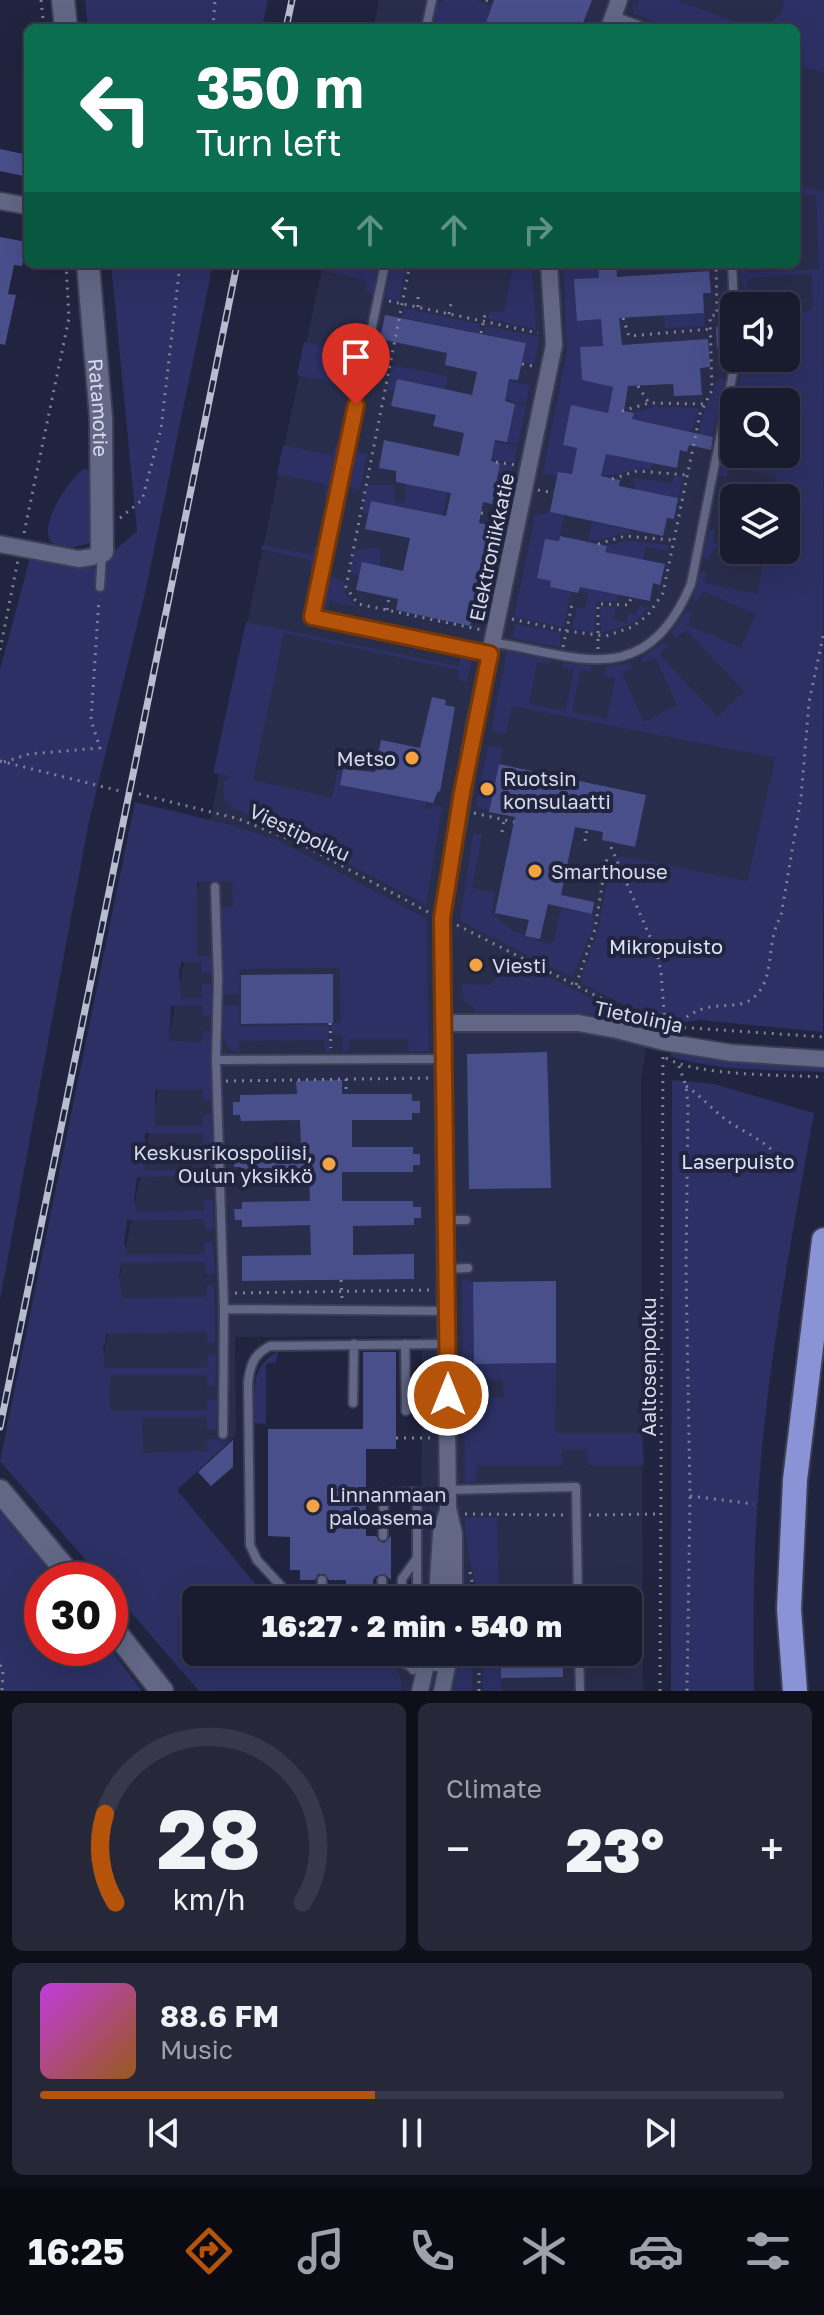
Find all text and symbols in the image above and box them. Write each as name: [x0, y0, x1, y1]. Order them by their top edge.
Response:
text: 350 m: [196, 53, 364, 120]
icon: left: [64, 56, 168, 160]
text: Turn left: [196, 121, 342, 164]
icon: left: [264, 208, 308, 252]
icon: ahead: [348, 208, 392, 252]
icon: ahead: [432, 208, 476, 252]
icon: right: [516, 208, 560, 252]
map controls: [720, 292, 800, 564]
button: sound: [720, 292, 800, 372]
pin: [322, 323, 390, 405]
icon: arrive: [334, 335, 378, 379]
street label: Ratamotie: [84, 357, 113, 457]
button: search: [720, 388, 800, 468]
street label: Elektroniikkatie: [464, 471, 518, 623]
button: layers: [720, 484, 800, 564]
place label: Metso: [337, 746, 396, 770]
marker: Metso: [403, 749, 421, 767]
place label: Ruotsin konsulaatti: [503, 766, 611, 813]
marker: Ruotsin konsulaatti: [478, 780, 496, 798]
street label: Viestipolku: [246, 798, 354, 866]
place label: Smarthouse: [551, 859, 668, 883]
marker: Smarthouse: [526, 862, 544, 880]
park label: Mikropuisto: [609, 934, 723, 958]
place label: Viesti: [492, 953, 546, 977]
marker: Viesti: [467, 956, 485, 974]
street label: Tietolinja: [592, 995, 686, 1037]
place label: Keskusrikospoliisi, Oulun yksikkö: [133, 1140, 313, 1187]
park label: Laserpuisto: [681, 1149, 795, 1173]
marker: Keskusrikospoliisi, Oulun yksikkö: [320, 1155, 338, 1173]
street label: Aaltosenpolku: [636, 1297, 660, 1437]
position arrow: [406, 1353, 490, 1437]
place label: Linnanmaan paloasema: [329, 1482, 447, 1529]
marker: Linnanmaan paloasema: [304, 1497, 322, 1515]
speed limit sign: 30: [24, 1562, 128, 1666]
text: 16:27 · 2 min · 540 m: [262, 1608, 562, 1644]
text: Climate: [446, 1773, 542, 1804]
text: 28: [157, 1787, 261, 1887]
text: 23°: [566, 1813, 664, 1885]
text: −: [446, 1822, 470, 1875]
text: +: [760, 1822, 784, 1875]
text: km/h: [173, 1882, 245, 1916]
text: 88.6 FM: [160, 1998, 279, 2034]
text: Music: [160, 2034, 233, 2065]
icon: previous: [142, 2111, 186, 2155]
icon: pause: [390, 2111, 434, 2155]
icon: next: [638, 2111, 682, 2155]
icon: directions: [181, 2223, 237, 2279]
icon: music: [293, 2223, 349, 2279]
icon: phone: [404, 2223, 460, 2279]
icon: climate: [516, 2223, 572, 2279]
icon: car: [628, 2223, 684, 2279]
icon: filters: [740, 2223, 796, 2279]
text: 16:25: [28, 2230, 125, 2273]

